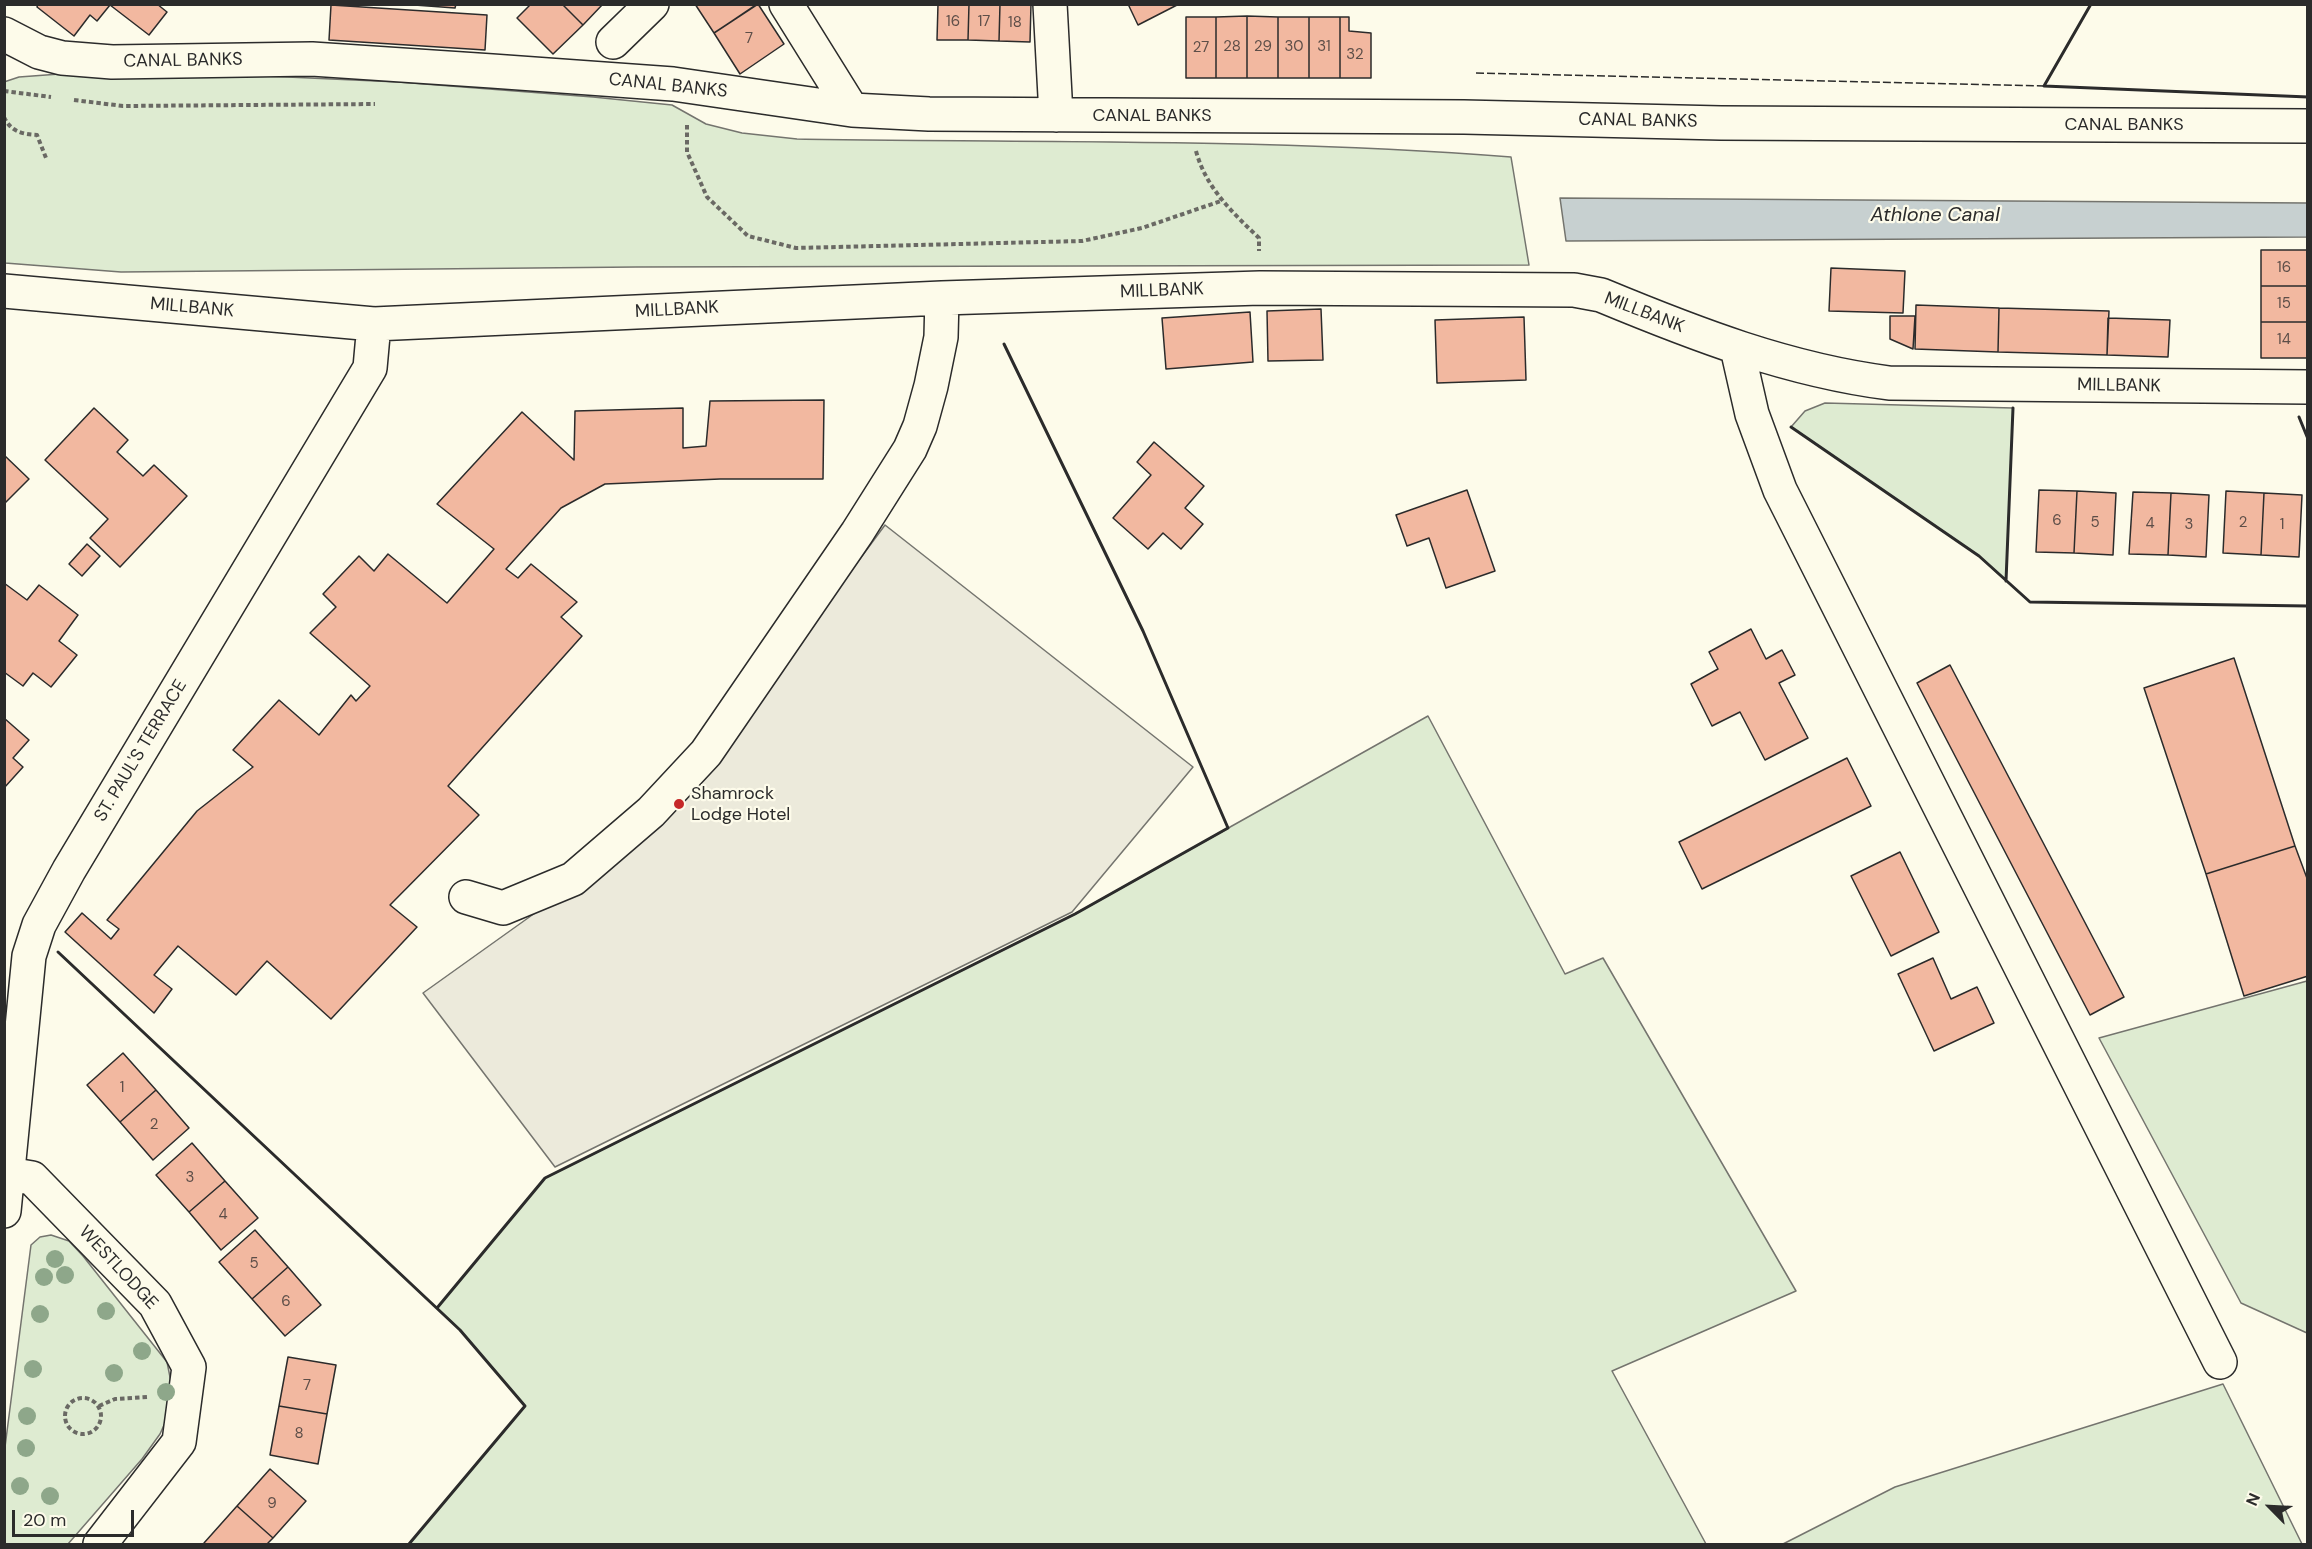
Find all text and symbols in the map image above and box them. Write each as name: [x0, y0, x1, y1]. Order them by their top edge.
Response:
house number: 16: [946, 13, 960, 31]
house number: 17: [978, 13, 990, 31]
house number: 18: [1008, 14, 1022, 32]
house number: 7: [745, 30, 753, 48]
house number: 28: [1223, 38, 1241, 56]
house number: 29: [1254, 38, 1272, 56]
house number: 30: [1284, 38, 1304, 56]
house number: 31: [1317, 38, 1331, 56]
house number: 27: [1193, 39, 1209, 57]
house number: 32: [1346, 46, 1364, 64]
street label: CANAL BANKS: [123, 49, 243, 73]
street label: CANAL BANKS: [608, 69, 728, 103]
street label: CANAL BANKS: [1092, 105, 1212, 127]
street label: CANAL BANKS: [1578, 109, 1698, 133]
street label: CANAL BANKS: [2064, 114, 2184, 136]
water label: Athlone Canal: [1870, 204, 2000, 228]
house number: 16: [2277, 259, 2291, 277]
street label: MILLBANK: [1120, 279, 1204, 303]
street label: MILLBANK: [1601, 288, 1687, 338]
street label: MILLBANK: [149, 294, 235, 322]
house number: 15: [2277, 295, 2291, 313]
street label: MILLBANK: [635, 297, 719, 323]
house number: 14: [2277, 331, 2291, 349]
street label: MILLBANK: [2077, 374, 2161, 398]
house number: 6: [2052, 512, 2062, 530]
house number: 5: [2090, 514, 2100, 532]
house number: 2: [2239, 514, 2247, 532]
house number: 4: [2145, 515, 2155, 533]
house number: 3: [2185, 516, 2193, 534]
house number: 1: [2280, 516, 2284, 534]
street label: ST. PAUL'S TERRACE: [90, 676, 192, 826]
place label: Shamrock Lodge Hotel: [691, 783, 790, 826]
marker: Shamrock Lodge Hotel: [672, 797, 686, 811]
house number: 1: [120, 1079, 124, 1097]
house number: 2: [150, 1116, 158, 1134]
house number: 3: [186, 1169, 194, 1187]
house number: 4: [218, 1206, 228, 1224]
street label: WESTLODGE: [74, 1222, 162, 1314]
house number: 5: [249, 1255, 259, 1273]
house number: 6: [281, 1293, 291, 1311]
house number: 7: [303, 1377, 311, 1395]
house number: 8: [294, 1425, 304, 1443]
north arrow: [2240, 1477, 2300, 1537]
text: N: [2241, 1490, 2265, 1509]
house number: 9: [267, 1495, 277, 1513]
scale bar: [15, 1498, 136, 1536]
text: 20 m: [23, 1508, 66, 1532]

